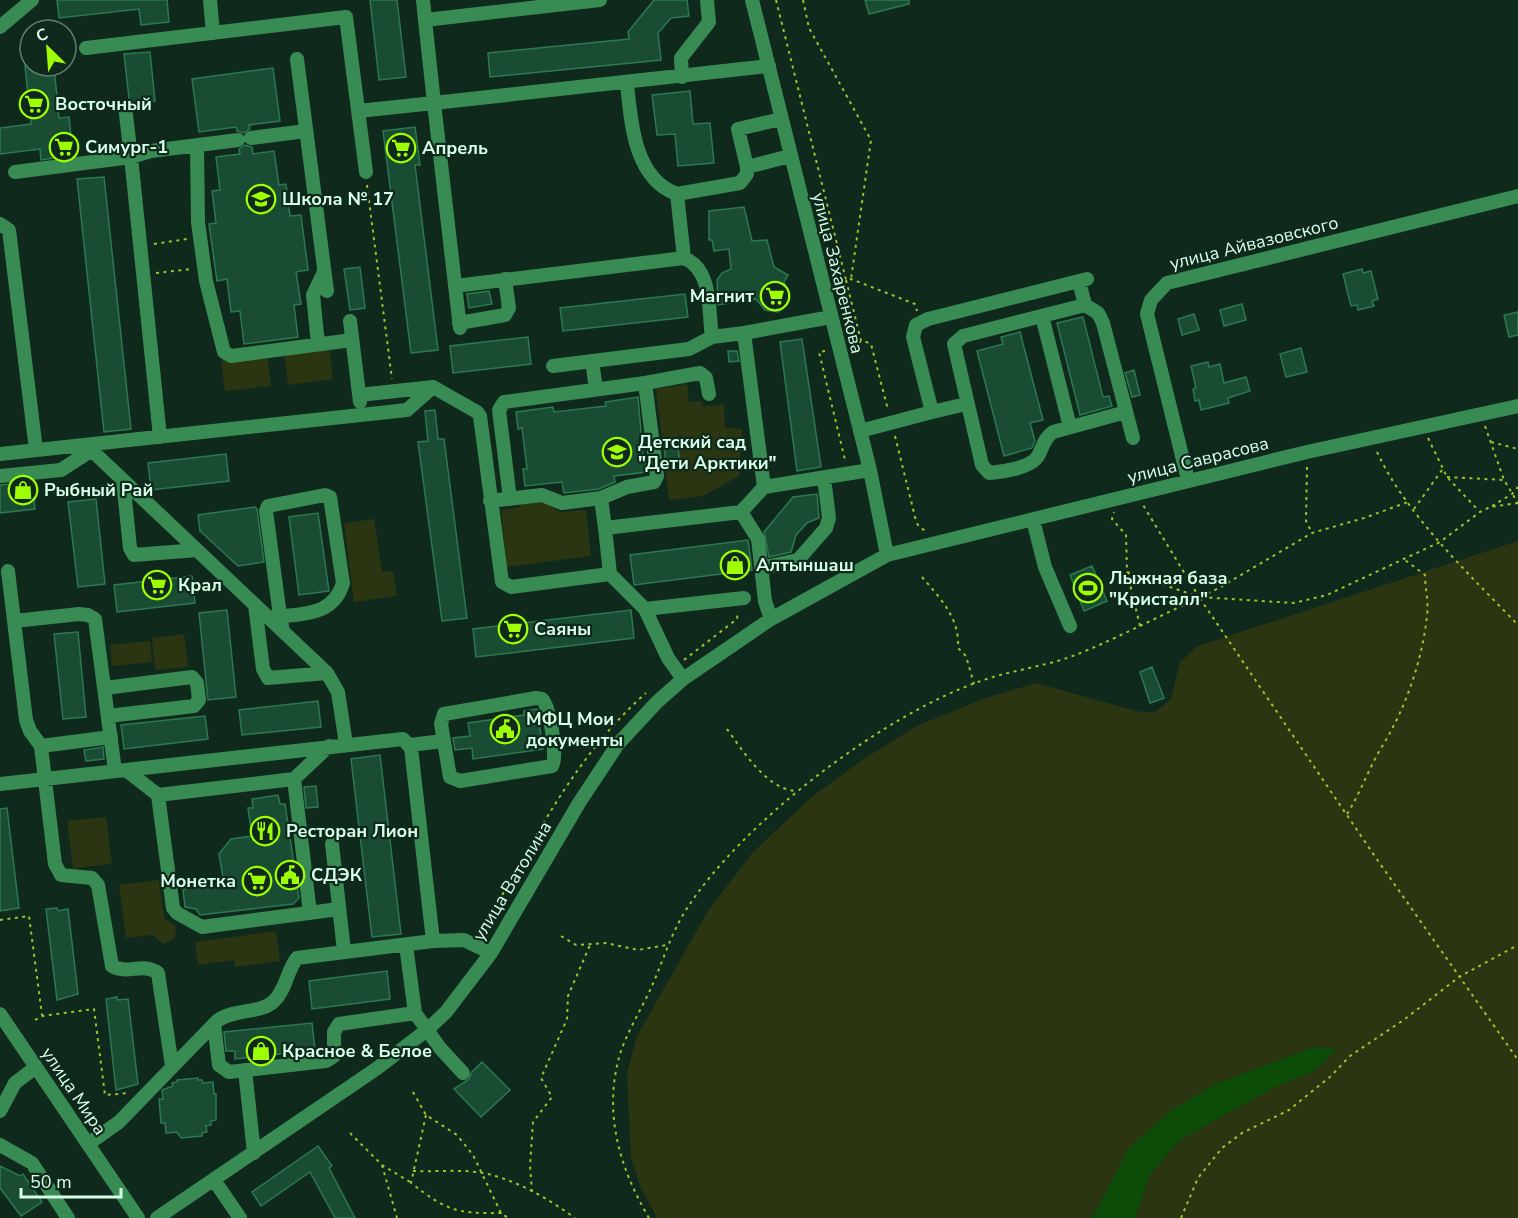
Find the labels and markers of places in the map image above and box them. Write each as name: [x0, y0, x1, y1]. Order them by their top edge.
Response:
supermarket icon: Восточный: [18, 88, 50, 120]
place label: Восточный: [55, 92, 152, 116]
supermarket icon: Симург-1: [48, 131, 80, 163]
supermarket icon: Апрель: [385, 132, 417, 164]
place label: Симург-1: [85, 135, 168, 159]
place label: Апрель: [422, 136, 488, 160]
school or university icon: Школа № 17: [245, 183, 277, 215]
place label: Школа № 17: [282, 187, 394, 211]
supermarket icon: Магнит: [759, 280, 791, 312]
place label: Магнит: [690, 284, 754, 308]
place label: Детский сад "Дети Арктики": [638, 430, 777, 475]
school or university icon: Детский сад "Дети Арктики": [601, 436, 633, 468]
shop icon: Рыбный Рай: [7, 474, 39, 506]
place label: Рыбный Рай: [44, 478, 153, 502]
shop icon: Алтыншаш: [719, 549, 751, 581]
place label: Алтыншаш: [756, 553, 854, 577]
place label: Лыжная база "Кристалл": [1109, 566, 1228, 611]
supermarket icon: Крал: [141, 569, 173, 601]
sports icon: Лыжная база "Кристалл": [1072, 572, 1104, 604]
place label: Крал: [178, 573, 222, 597]
supermarket icon: Саяны: [497, 613, 529, 645]
place label: Саяны: [534, 617, 591, 641]
place label: МФЦ Мои документы: [526, 707, 623, 752]
public building icon: МФЦ Мои документы: [489, 713, 521, 745]
restaurant icon: Ресторан Лион: [249, 815, 281, 847]
place label: Ресторан Лион: [286, 819, 418, 843]
public building icon: СДЭК: [274, 859, 306, 891]
place label: СДЭК: [311, 863, 363, 887]
supermarket icon: Монетка: [241, 865, 273, 897]
place label: Монетка: [160, 869, 236, 893]
shop icon: Красное & Белое: [245, 1035, 277, 1067]
place label: Красное & Белое: [282, 1039, 432, 1063]

